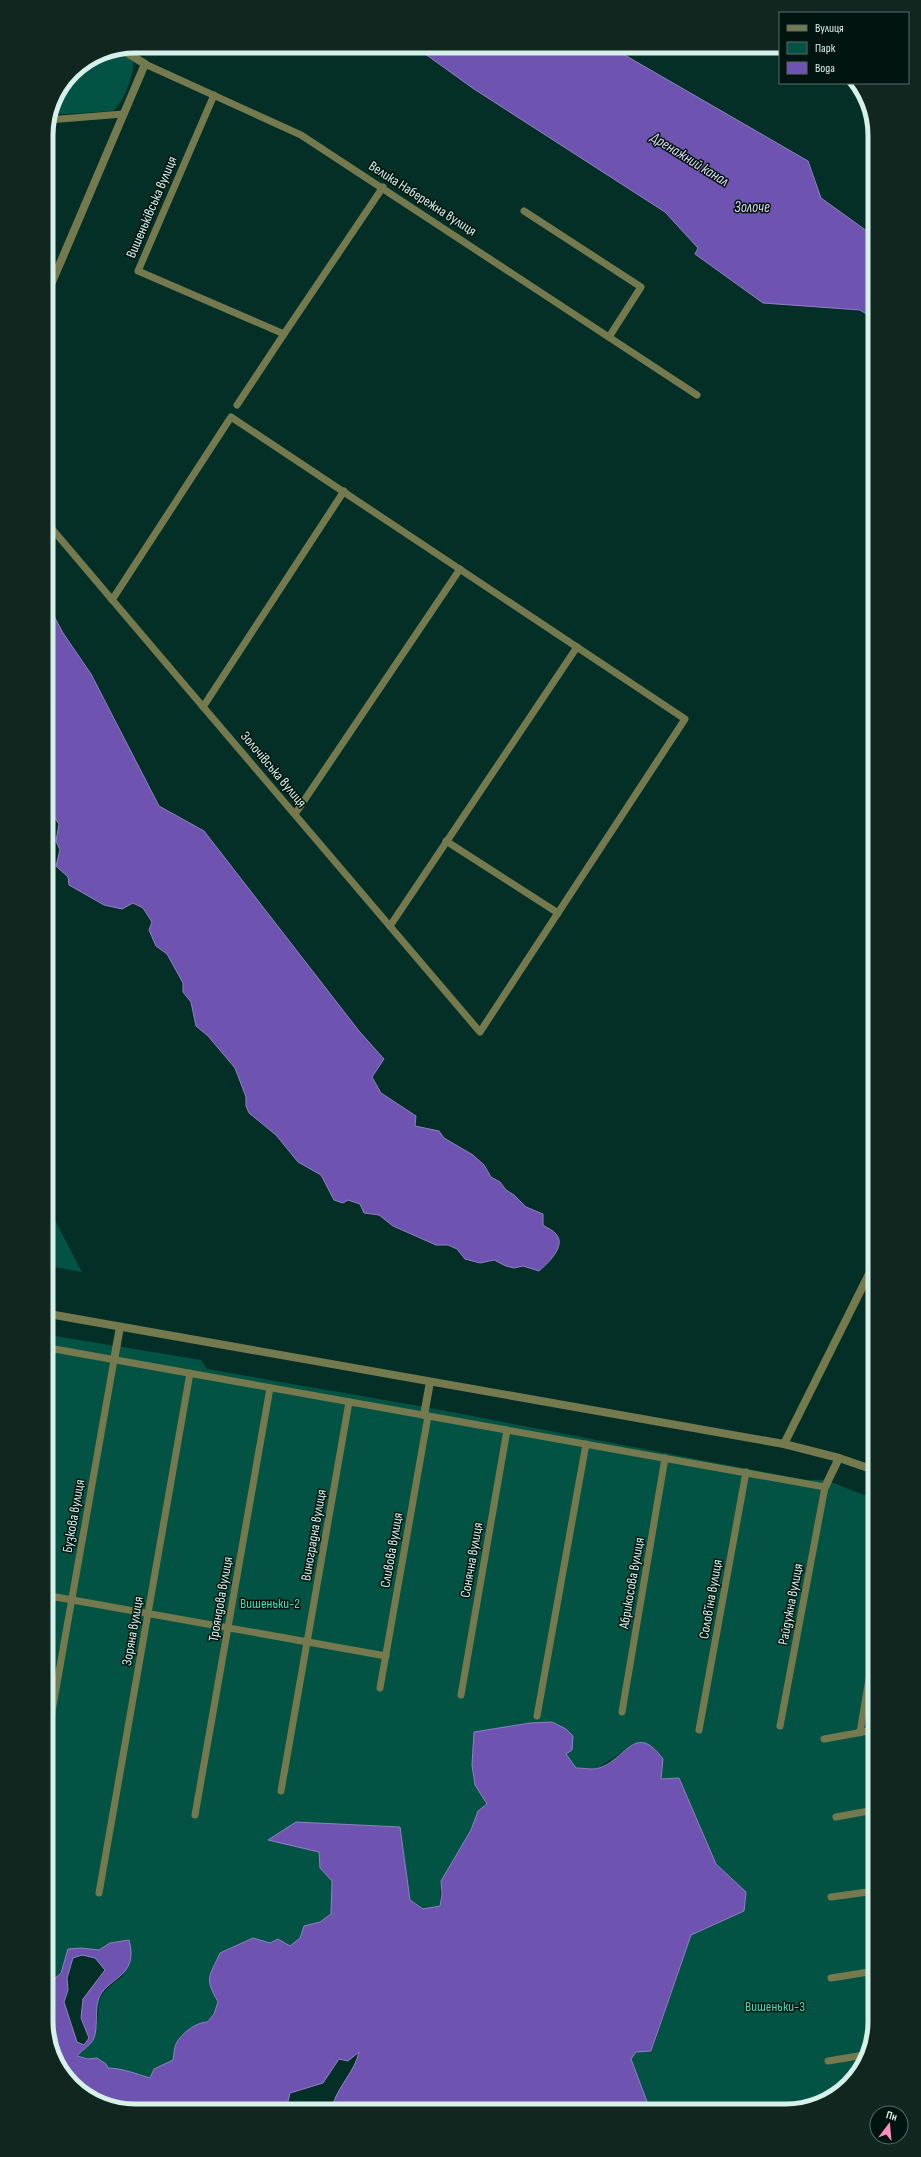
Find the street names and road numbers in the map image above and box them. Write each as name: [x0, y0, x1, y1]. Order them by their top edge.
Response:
street label: Вишеньківська вулиця: [122, 154, 181, 261]
street label: Велика Набережна вулиця: [366, 157, 480, 240]
street label: Золочівська вулиця: [237, 728, 310, 811]
street label: Бузкова вулиця: [59, 1478, 88, 1554]
street label: Виноградна вулиця: [297, 1488, 330, 1582]
street label: Сливова вулиця: [377, 1511, 406, 1589]
street label: Сонячна вулиця: [457, 1521, 486, 1599]
street label: Абрикосова вулиця: [615, 1536, 648, 1631]
street label: Трояндова вулиця: [205, 1555, 236, 1643]
street label: Соловʼїна вулиця: [695, 1558, 726, 1640]
street label: Райдужна вулиця: [774, 1562, 807, 1646]
street label: Зоряна вулиця: [118, 1595, 147, 1667]

